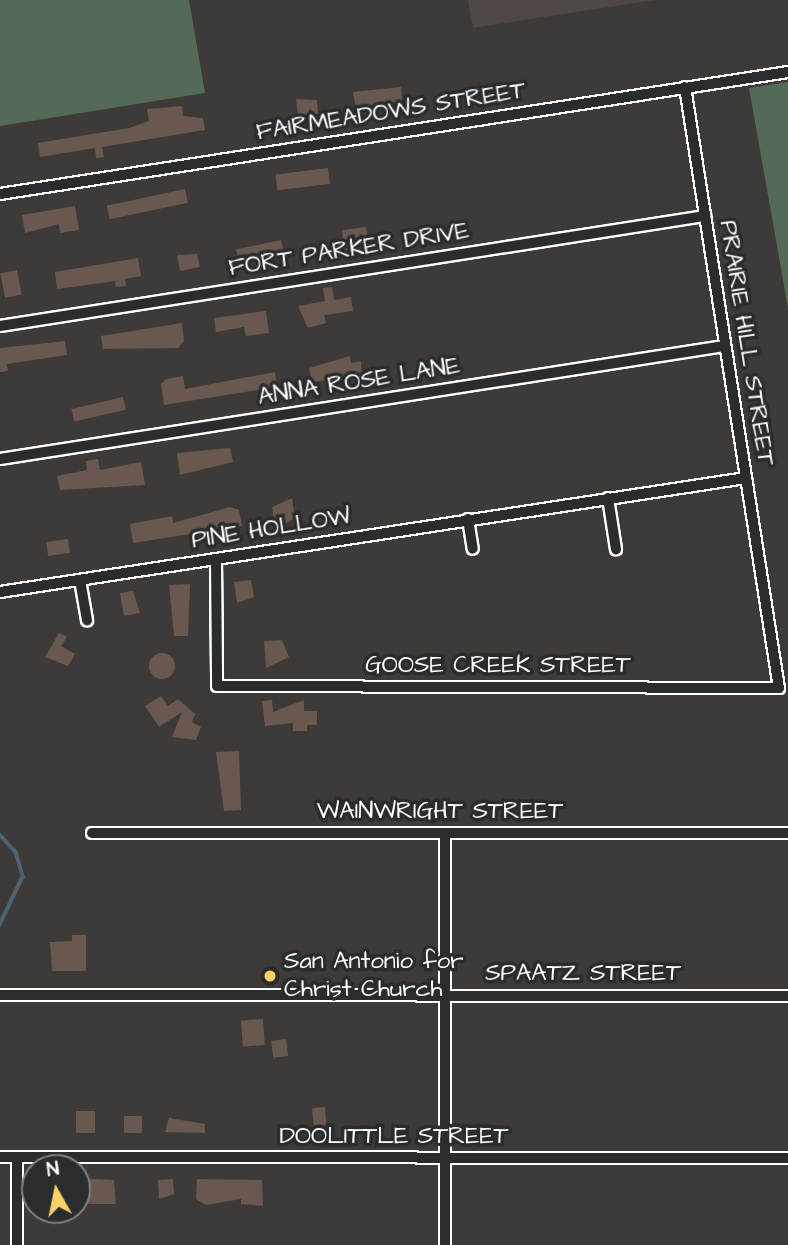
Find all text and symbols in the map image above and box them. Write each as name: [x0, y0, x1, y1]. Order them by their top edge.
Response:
street label: FAIRMEADOWS STREET: [254, 76, 528, 148]
street label: FORT PARKER DRIVE: [227, 217, 471, 283]
street label: PRAIRIE HILL STREET: [712, 218, 780, 468]
street label: ANNA ROSE LANE: [256, 352, 462, 412]
street label: PINE HOLLOW: [190, 502, 352, 556]
street label: GOOSE CREEK STREET: [365, 652, 631, 680]
street label: WAINWRIGHT STREET: [317, 798, 563, 826]
place label: San Antonio for Christ Church: [284, 948, 464, 1004]
street label: SPAATZ STREET: [485, 960, 681, 988]
marker: San Antonio for Christ Church: [262, 968, 278, 984]
street label: DOOLITTLE STREET: [279, 1123, 509, 1151]
north arrow: [21, 1154, 91, 1224]
text: N: [45, 1155, 61, 1184]

